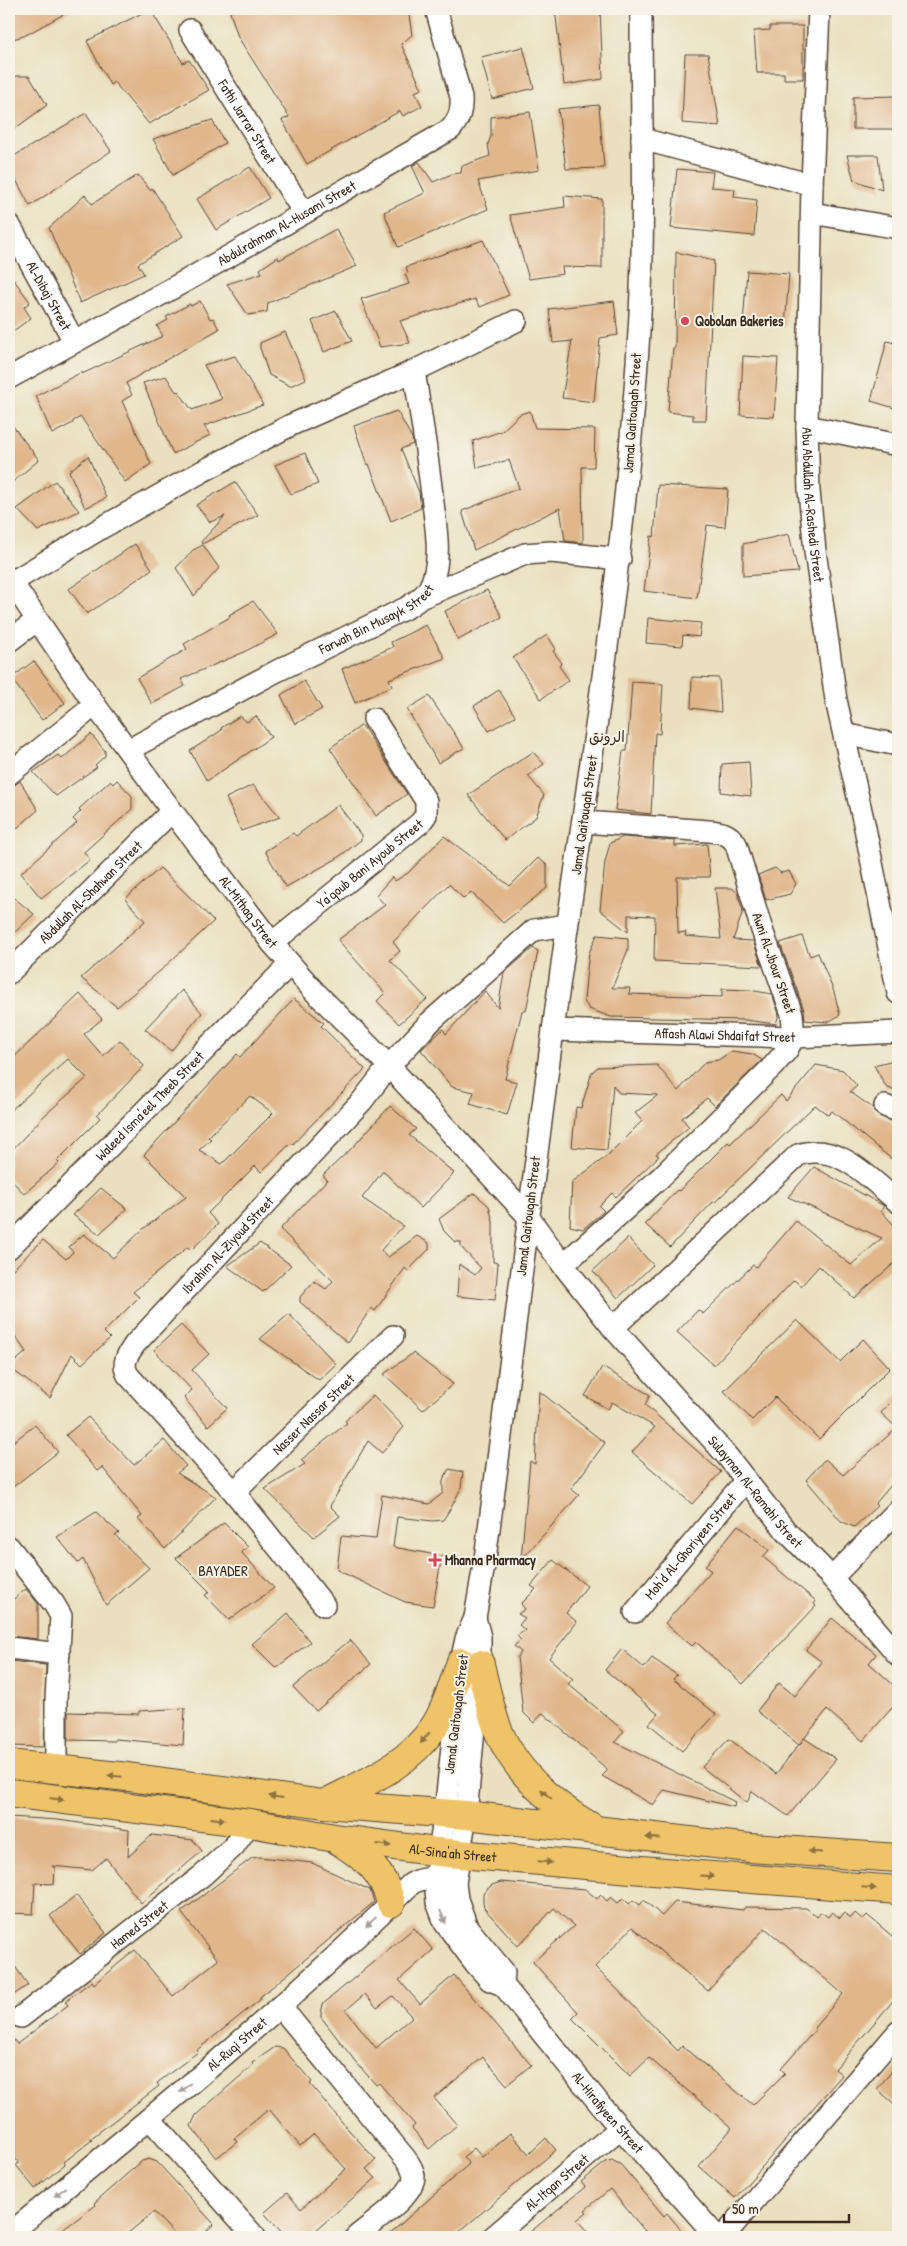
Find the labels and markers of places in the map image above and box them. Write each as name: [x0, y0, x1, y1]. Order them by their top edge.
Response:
place label: Qobolan Bakeries: [695, 311, 784, 330]
marker: Qobolan Bakeries: [679, 315, 691, 327]
place label: Mhanna Pharmacy: [445, 1550, 536, 1571]
marker: Mhanna Pharmacy: [429, 1554, 441, 1566]

